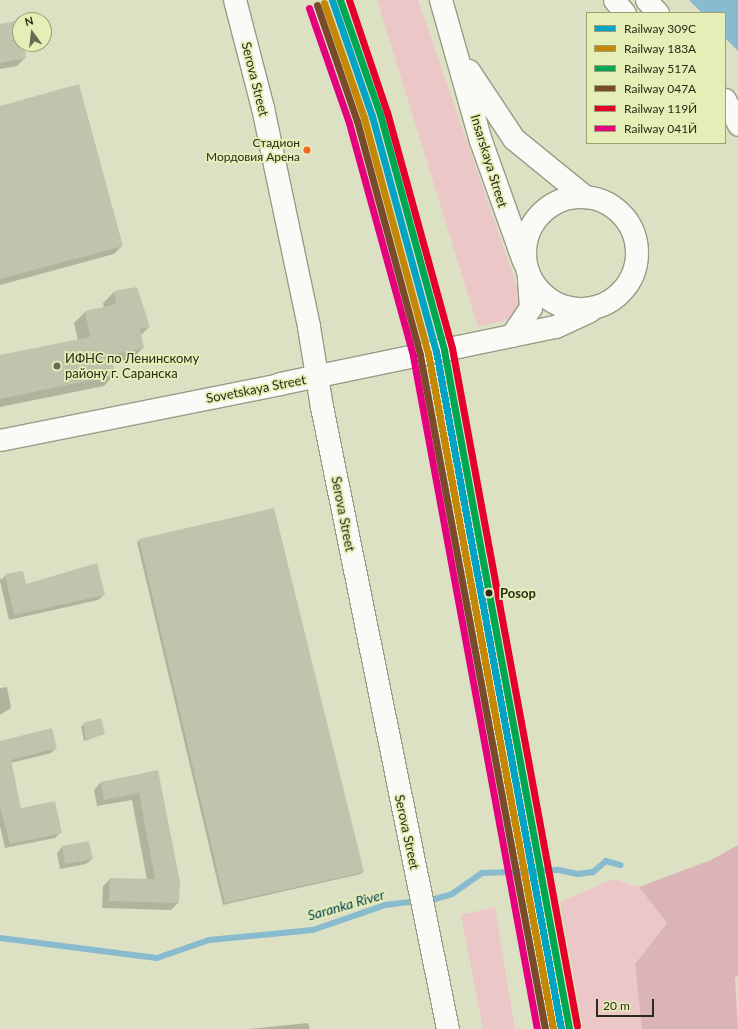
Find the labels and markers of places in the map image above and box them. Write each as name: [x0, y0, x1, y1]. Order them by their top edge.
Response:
place label: Стадион Мордовия Арена: [206, 136, 300, 164]
marker: Стадион Мордовия Арена: [302, 145, 312, 155]
place label: ИФНС по Ленинскому району г. Саранска: [65, 351, 199, 382]
marker: ИФНС по Ленинскому району г. Саранска: [52, 361, 62, 371]
place label: Posop: [500, 585, 536, 601]
marker: Posop: [482, 586, 496, 600]

